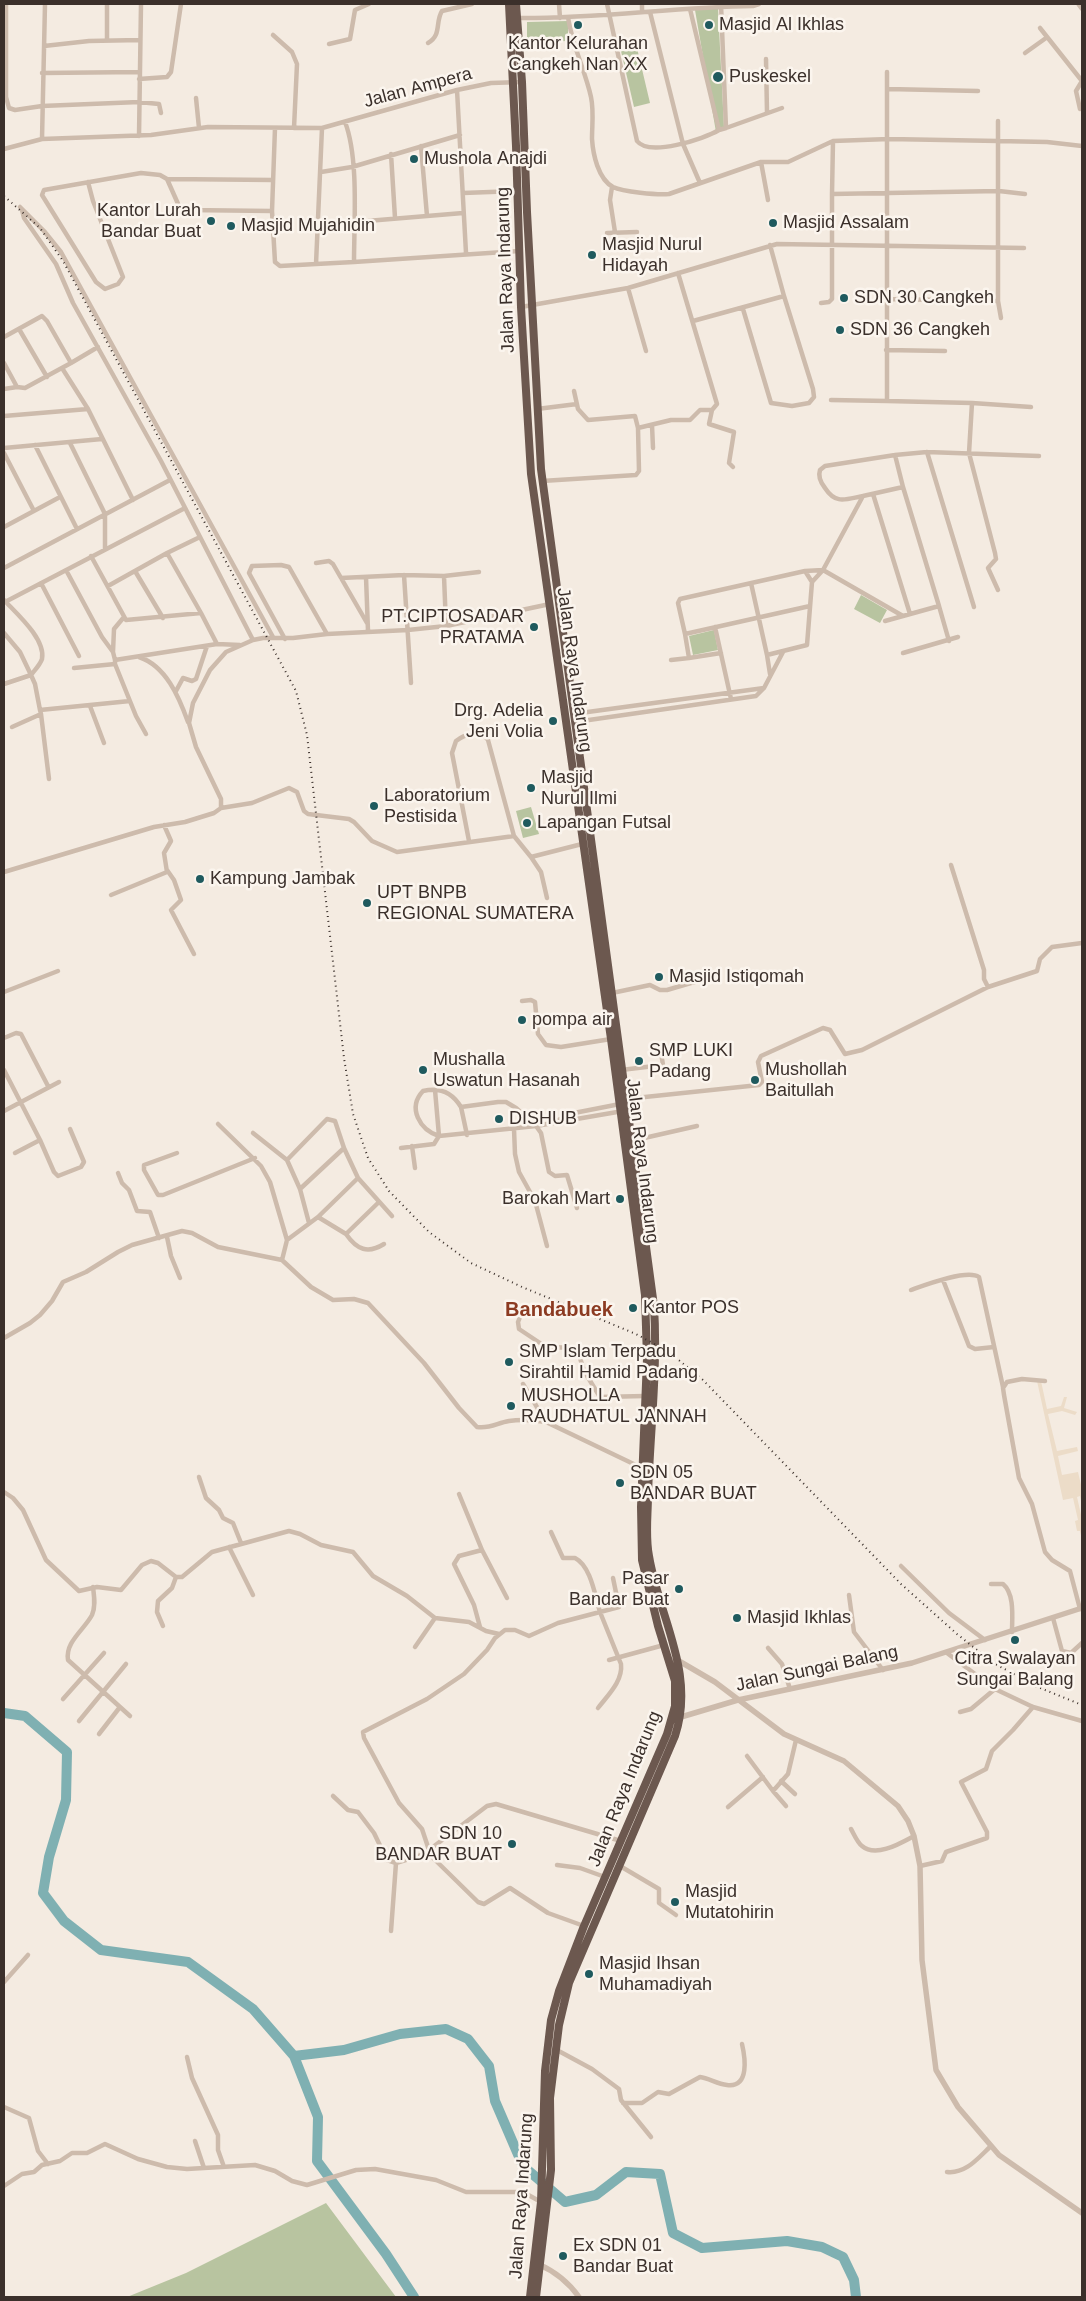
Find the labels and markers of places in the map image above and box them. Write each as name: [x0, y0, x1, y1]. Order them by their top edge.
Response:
place label: Masjid Al Ikhlas: [719, 14, 844, 36]
marker: Kantor Kelurahan Cangkeh Nan XX: [572, 19, 584, 31]
marker: Masjid Al Ikhlas: [703, 19, 715, 31]
place label: Kantor Kelurahan Cangkeh Nan XX: [508, 33, 648, 76]
place label: Puskeskel: [729, 66, 811, 88]
marker: Puskeskel: [711, 70, 725, 84]
place label: Mushola Anajdi: [424, 148, 547, 170]
marker: Mushola Anajdi: [408, 153, 420, 165]
place label: Kantor Lurah Bandar Buat: [97, 200, 201, 242]
place label: Masjid Assalam: [783, 212, 909, 234]
marker: Kantor Lurah Bandar Buat: [205, 215, 217, 227]
place label: Masjid Mujahidin: [241, 215, 375, 237]
marker: Masjid Assalam: [767, 217, 779, 229]
marker: Masjid Mujahidin: [225, 220, 237, 232]
place label: Masjid Nurul Hidayah: [602, 234, 702, 276]
marker: Masjid Nurul Hidayah: [586, 249, 598, 261]
place label: SDN 30 Cangkeh: [854, 287, 994, 309]
marker: SDN 30 Cangkeh: [838, 292, 850, 304]
place label: SDN 36 Cangkeh: [850, 319, 990, 341]
marker: SDN 36 Cangkeh: [834, 324, 846, 336]
place label: PT.CIPTOSADAR PRATAMA: [381, 606, 524, 649]
marker: PT.CIPTOSADAR PRATAMA: [528, 621, 540, 633]
place label: Drg. Adelia Jeni Volia: [454, 700, 543, 742]
marker: Drg. Adelia Jeni Volia: [547, 715, 559, 727]
place label: Masjid Nurul Ilmi: [541, 767, 617, 810]
marker: Masjid Nurul Ilmi: [525, 782, 537, 794]
place label: Laboratorium Pestisida: [384, 785, 490, 828]
marker: Laboratorium Pestisida: [368, 800, 380, 812]
place label: Lapangan Futsal: [537, 812, 671, 834]
marker: Lapangan Futsal: [521, 817, 533, 829]
place label: Kampung Jambak: [210, 868, 355, 890]
marker: Kampung Jambak: [194, 873, 206, 885]
place label: UPT BNPB REGIONAL SUMATERA: [377, 882, 574, 924]
marker: UPT BNPB REGIONAL SUMATERA: [361, 897, 373, 909]
place label: Masjid Istiqomah: [669, 966, 804, 988]
marker: Masjid Istiqomah: [653, 971, 665, 983]
place label: pompa air: [532, 1009, 612, 1031]
marker: pompa air: [516, 1014, 528, 1026]
place label: SMP LUKI Padang: [649, 1040, 733, 1082]
place label: Mushalla Uswatun Hasanah: [433, 1049, 580, 1092]
marker: SMP LUKI Padang: [633, 1055, 645, 1067]
place label: Mushollah Baitullah: [765, 1059, 847, 1102]
marker: Mushalla Uswatun Hasanah: [417, 1064, 429, 1076]
marker: Mushollah Baitullah: [749, 1074, 761, 1086]
place label: DISHUB: [509, 1108, 577, 1130]
marker: DISHUB: [493, 1113, 505, 1125]
place label: Barokah Mart: [502, 1188, 610, 1210]
marker: Barokah Mart: [614, 1193, 626, 1205]
place label: Kantor POS: [643, 1297, 739, 1319]
marker: Kantor POS: [627, 1302, 639, 1314]
place label: SMP Islam Terpadu Sirahtil Hamid Padang: [519, 1341, 698, 1384]
marker: SMP Islam Terpadu Sirahtil Hamid Padang: [503, 1356, 515, 1368]
place label: MUSHOLLA RAUDHATUL JANNAH: [521, 1385, 707, 1428]
marker: MUSHOLLA RAUDHATUL JANNAH: [505, 1400, 517, 1412]
place label: SDN 05 BANDAR BUAT: [630, 1462, 757, 1505]
marker: SDN 05 BANDAR BUAT: [614, 1477, 626, 1489]
place label: Pasar Bandar Buat: [569, 1568, 669, 1610]
marker: Pasar Bandar Buat: [673, 1583, 685, 1595]
place label: Masjid Ikhlas: [747, 1607, 851, 1629]
marker: Masjid Ikhlas: [731, 1612, 743, 1624]
marker: Citra Swalayan Sungai Balang: [1009, 1634, 1021, 1646]
place label: Citra Swalayan Sungai Balang: [954, 1648, 1076, 1690]
place label: SDN 10 BANDAR BUAT: [375, 1823, 502, 1866]
marker: SDN 10 BANDAR BUAT: [506, 1838, 518, 1850]
place label: Masjid Mutatohirin: [685, 1881, 774, 1924]
marker: Masjid Mutatohirin: [669, 1896, 681, 1908]
place label: Masjid Ihsan Muhamadiyah: [599, 1953, 712, 1996]
marker: Masjid Ihsan Muhamadiyah: [583, 1968, 595, 1980]
place label: Ex SDN 01 Bandar Buat: [573, 2235, 673, 2278]
marker: Ex SDN 01 Bandar Buat: [557, 2250, 569, 2262]

